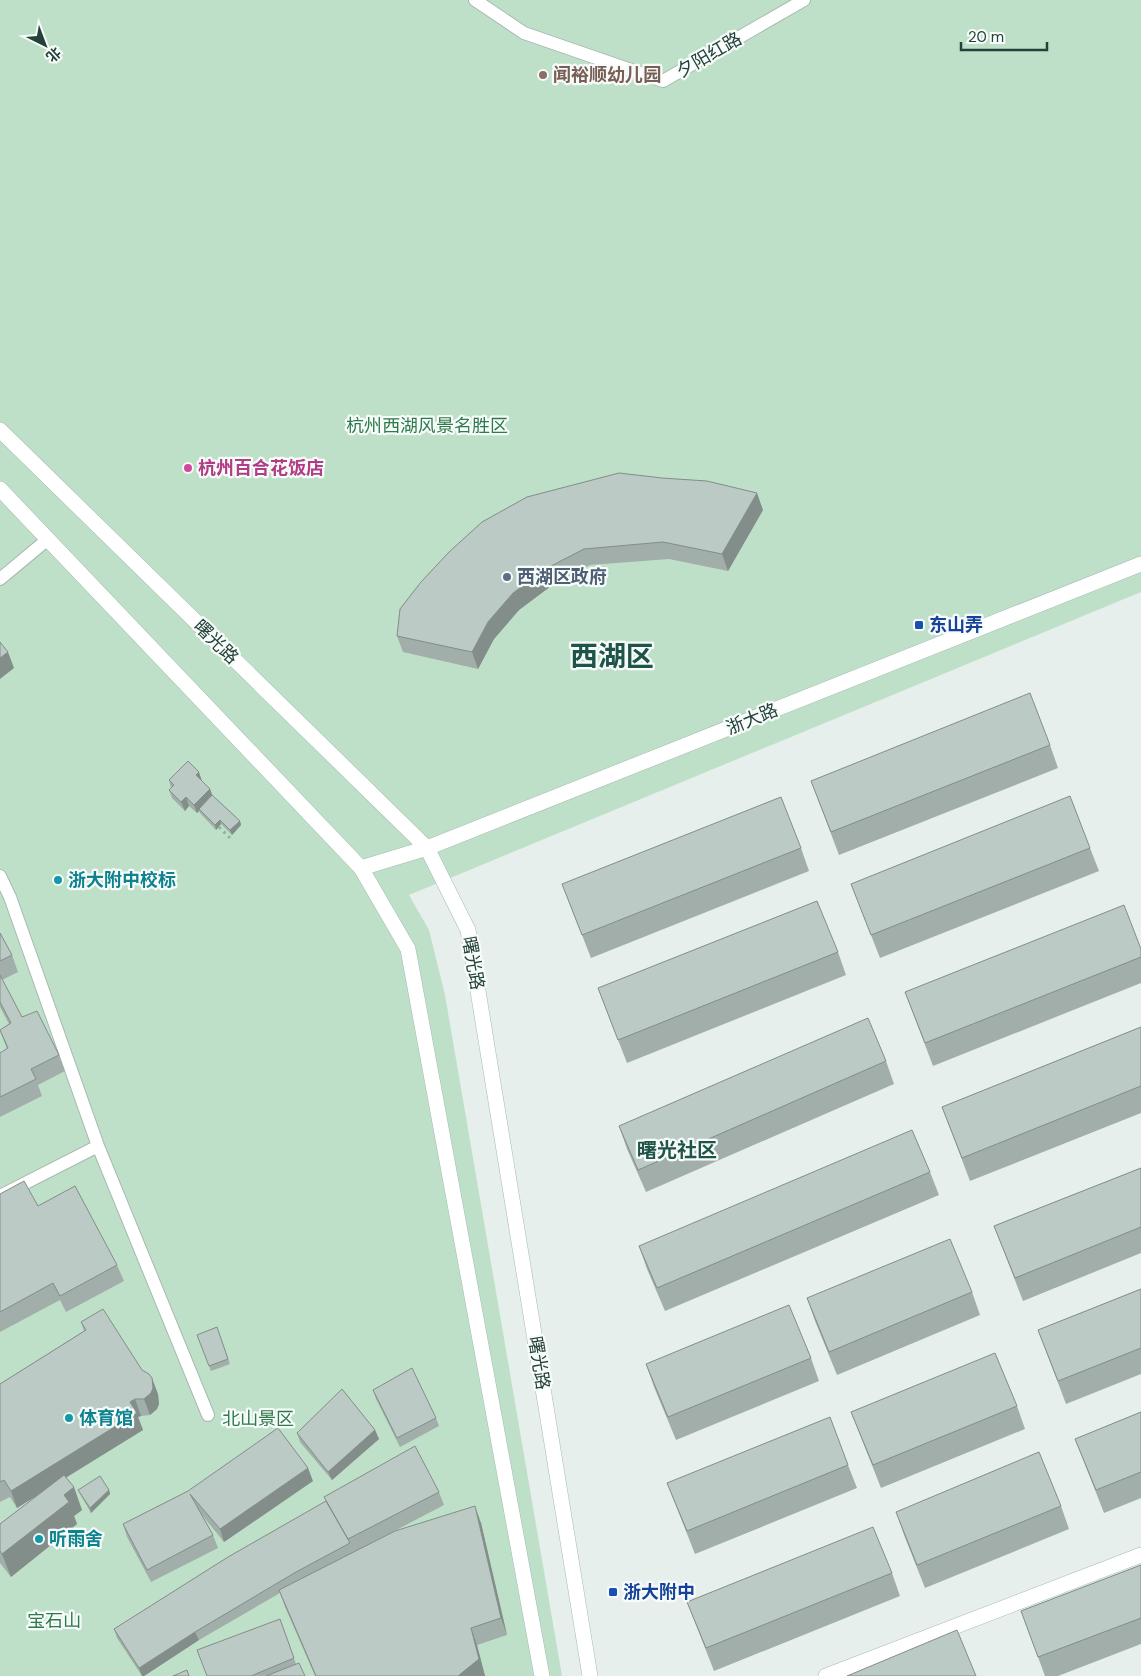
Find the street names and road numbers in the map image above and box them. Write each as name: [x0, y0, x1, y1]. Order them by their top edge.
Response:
street label: 夕阳红路: [672, 27, 746, 83]
street label: 曙光路: [188, 615, 244, 669]
street label: 浙大路: [722, 698, 782, 740]
street label: 曙光路: [456, 934, 490, 992]
street label: 曙光路: [523, 1334, 555, 1392]

